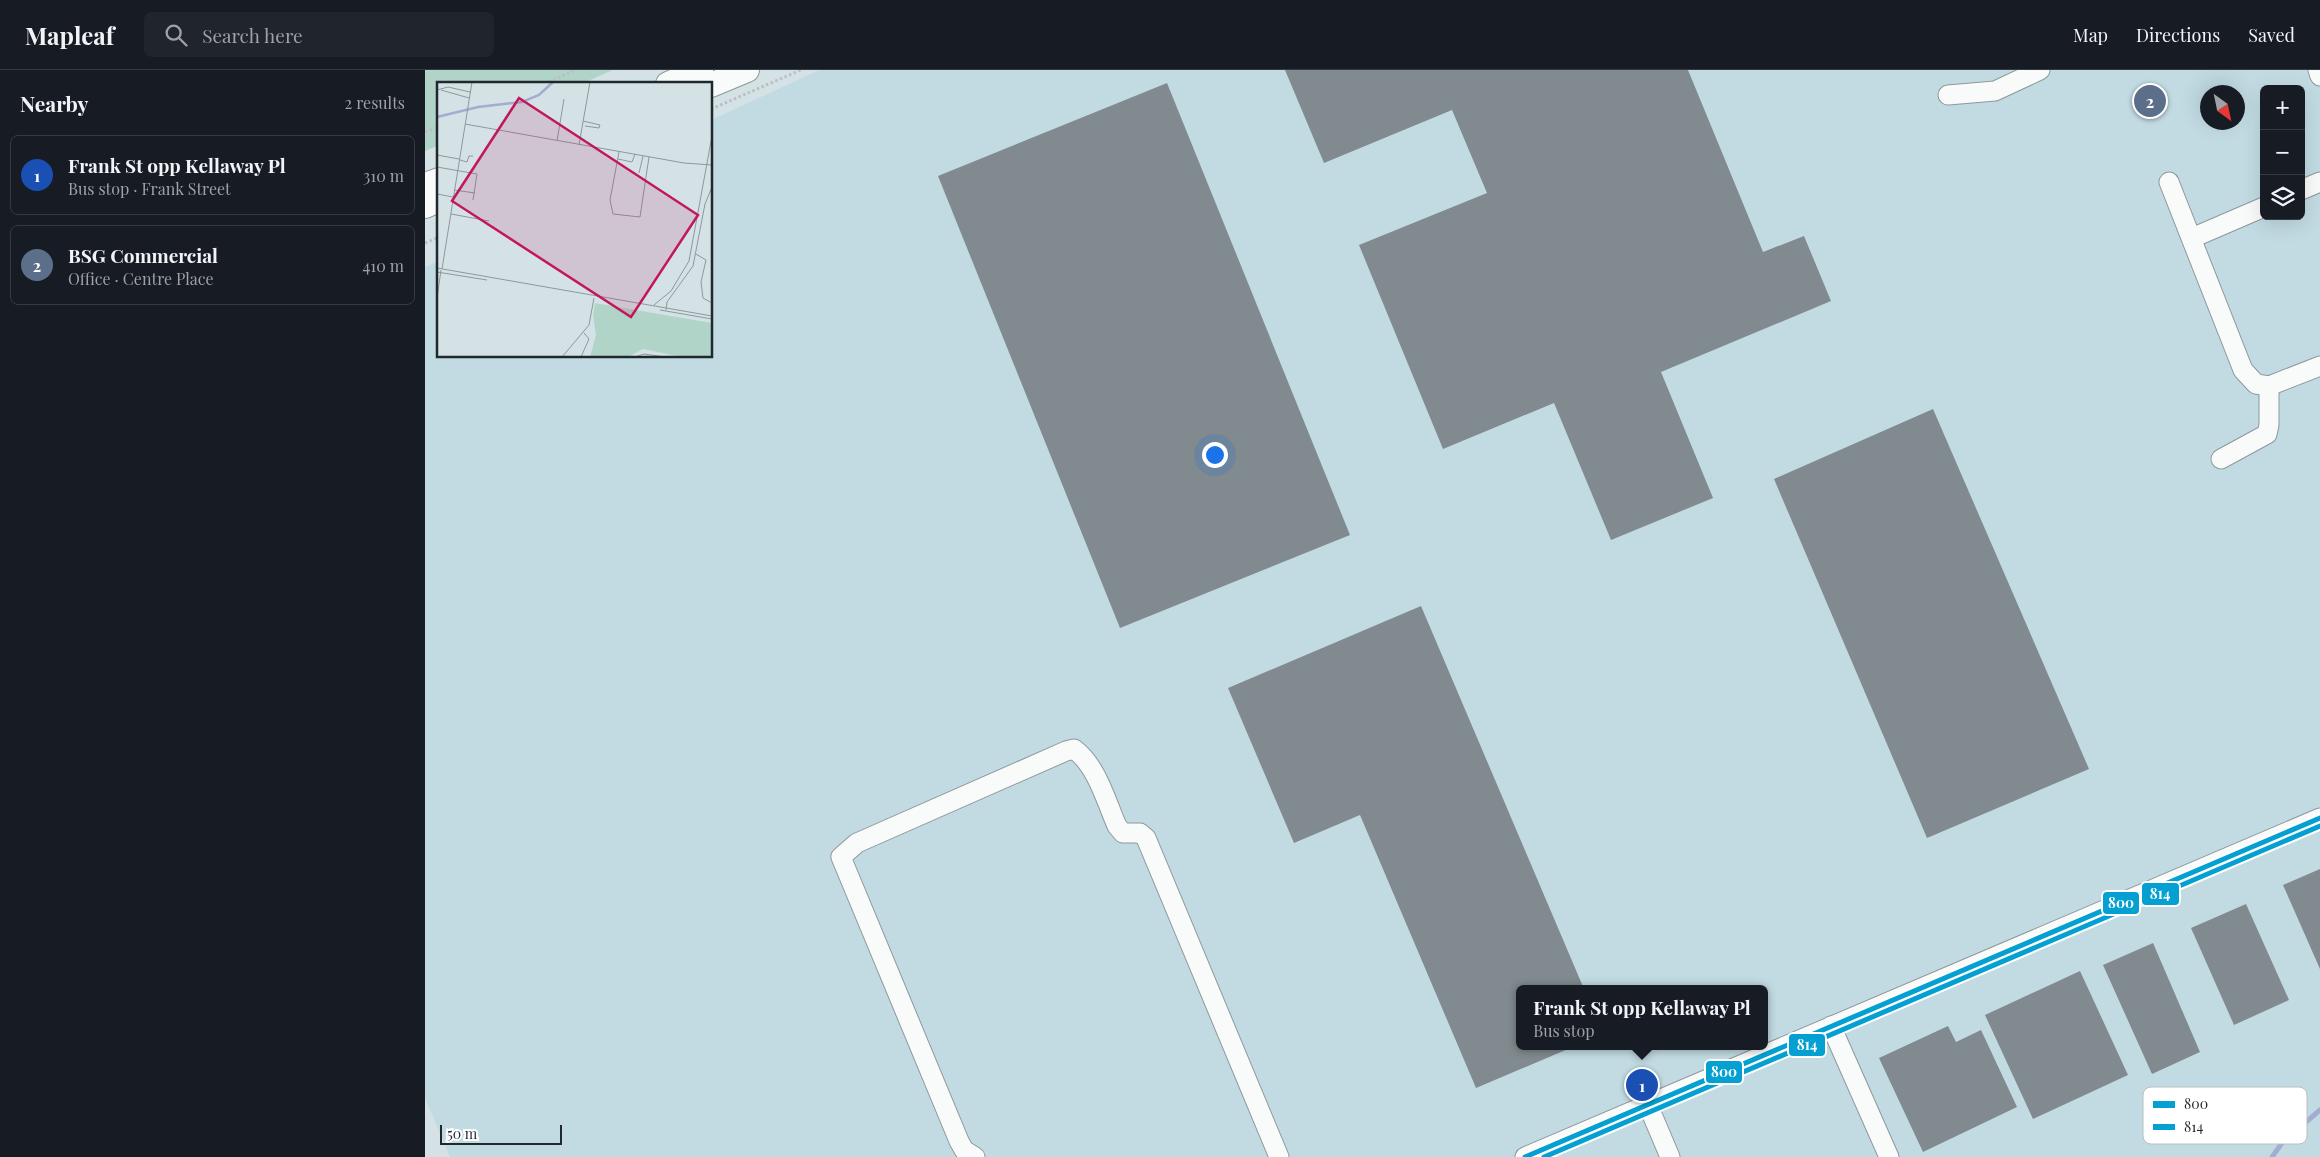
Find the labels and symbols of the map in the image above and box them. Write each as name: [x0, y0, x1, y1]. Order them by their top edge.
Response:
inset map: [437, 82, 713, 358]
pin: 2: [2134, 82, 2166, 120]
north arrow: [2200, 85, 2245, 130]
your location: [1202, 442, 1228, 468]
line badge: 814: [2141, 882, 2180, 906]
text: 814: [2150, 884, 2170, 903]
line badge: 800: [2102, 891, 2140, 915]
text: 800: [2108, 893, 2134, 912]
line badge: 814: [1788, 1033, 1826, 1057]
text: 814: [1797, 1035, 1817, 1054]
line badge: 800: [1705, 1060, 1743, 1084]
text: 800: [1711, 1062, 1737, 1081]
pin: 1: [1626, 1066, 1658, 1104]
legend: [2143, 1087, 2307, 1144]
text: 800: [2184, 1094, 2208, 1113]
text: 814: [2184, 1117, 2203, 1136]
scale bar: [440, 1122, 563, 1145]

